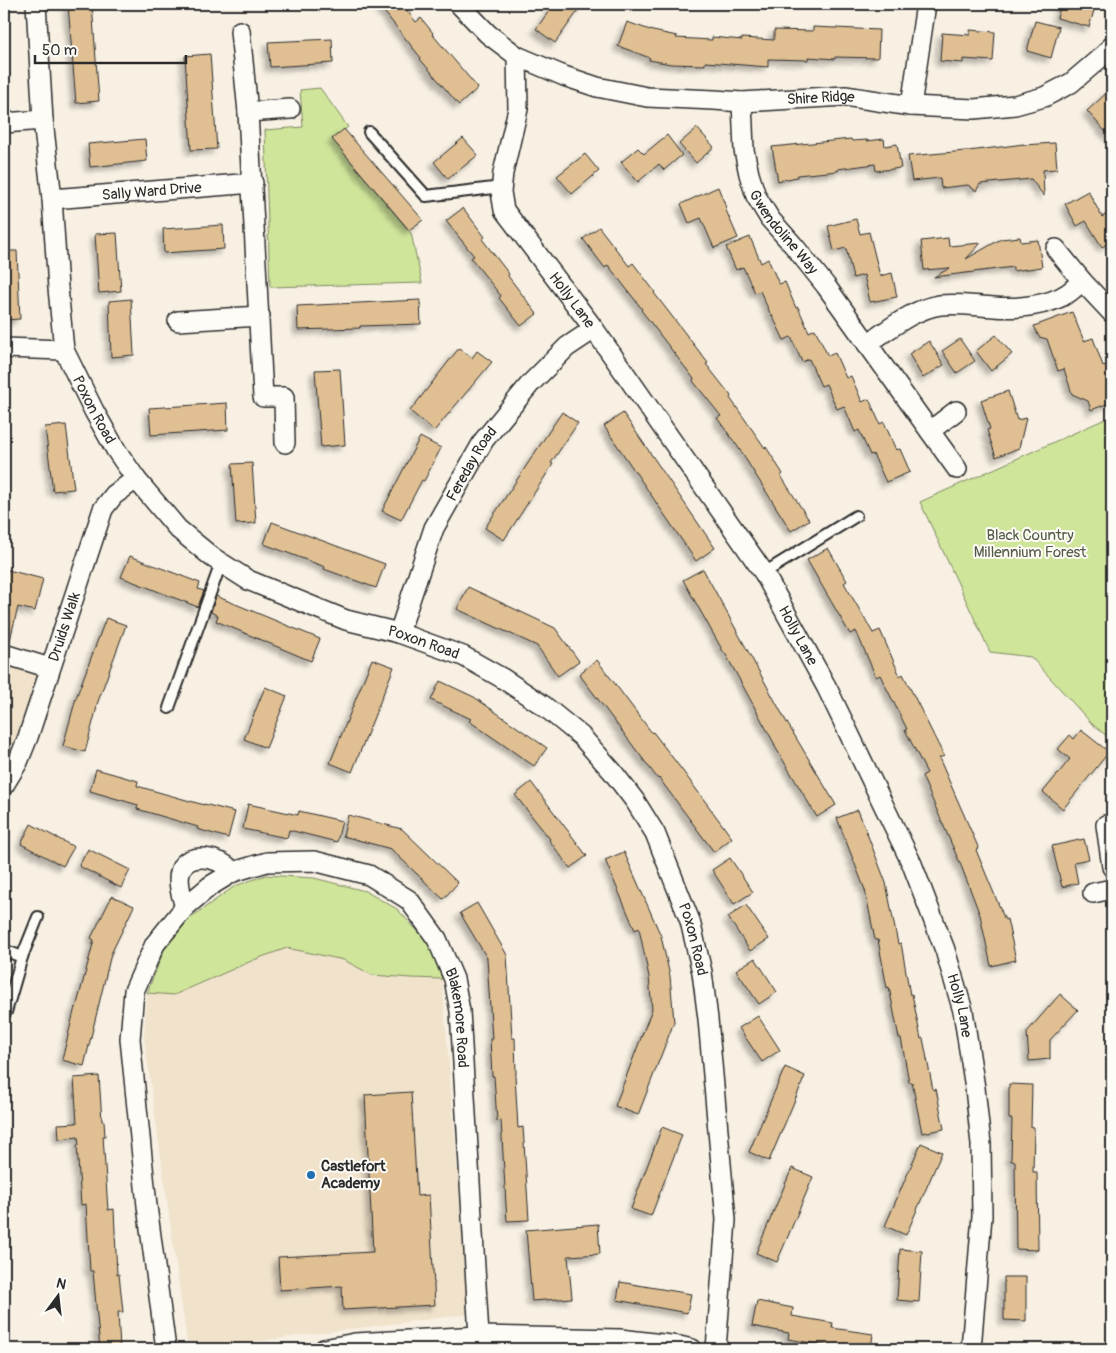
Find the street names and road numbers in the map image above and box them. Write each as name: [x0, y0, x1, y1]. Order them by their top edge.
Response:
street label: Shire Ridge: [786, 87, 856, 109]
street label: Sally Ward Drive: [101, 178, 203, 205]
street label: Gwendoline Way: [745, 188, 822, 279]
street label: Holly Lane: [544, 269, 599, 333]
street label: Poxon Road: [68, 373, 120, 447]
street label: Fereday Road: [442, 423, 501, 505]
street label: Druids Walk: [44, 589, 85, 664]
street label: Holly Lane: [774, 603, 822, 670]
street label: Poxon Road: [386, 622, 462, 664]
street label: Poxon Road: [674, 900, 712, 977]
street label: Blakemore Road: [440, 965, 472, 1069]
street label: Holly Lane: [942, 971, 976, 1039]

